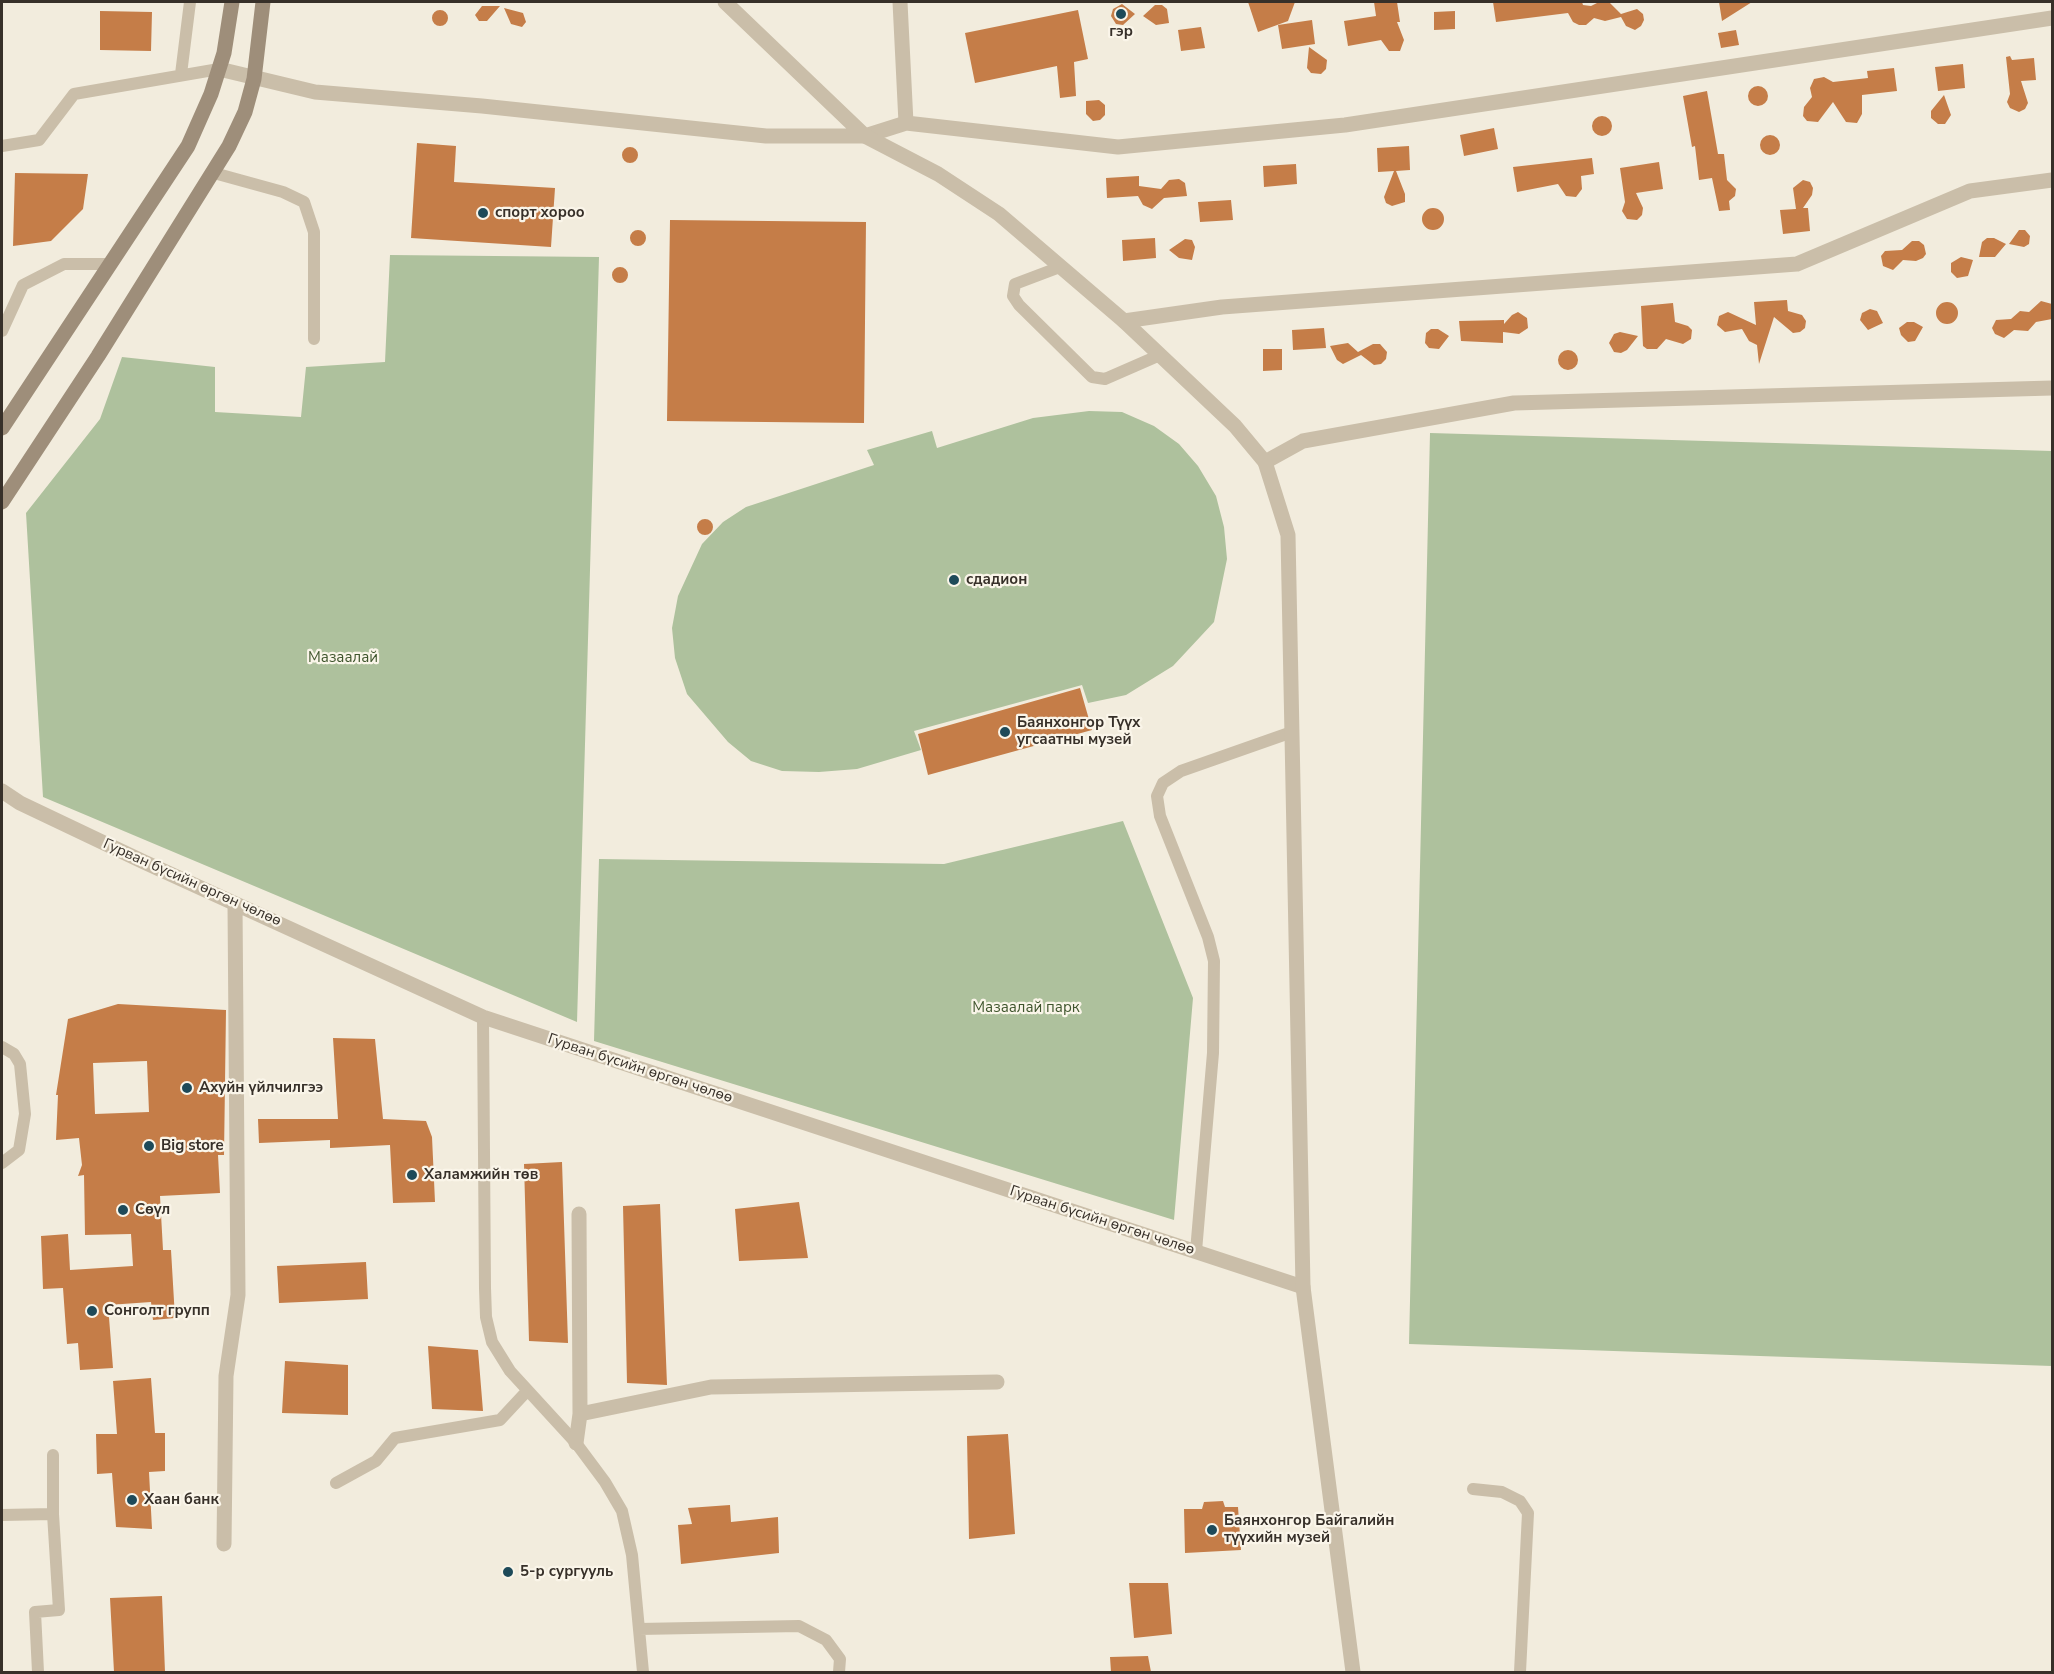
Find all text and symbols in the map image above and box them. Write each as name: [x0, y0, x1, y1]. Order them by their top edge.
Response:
marker: гэр: [1114, 7, 1128, 21]
place label: гэр: [1109, 23, 1133, 41]
place label: спорт хороо: [495, 204, 585, 222]
marker: спорт хороо: [476, 206, 490, 220]
place label: сдадион: [966, 571, 1027, 589]
marker: сдадион: [947, 573, 961, 587]
park label: Мазаалай: [308, 649, 378, 667]
place label: Баянхонгор Түүх угсаатны музей: [1017, 714, 1140, 749]
marker: Баянхонгор Түүх угсаатны музей: [998, 725, 1012, 739]
street label: Гурван бүсийн өргөн чөлөө: [100, 836, 284, 930]
park label: Мазаалай парк: [972, 999, 1080, 1017]
street label: Гурван бүсийн өргөн чөлөө: [545, 1031, 735, 1107]
place label: Ахуйн үйлчилгээ: [199, 1079, 323, 1097]
marker: Ахуйн үйлчилгээ: [180, 1081, 194, 1095]
place label: Big store: [161, 1137, 224, 1155]
marker: Big store: [142, 1139, 156, 1153]
place label: Халамжийн төв: [424, 1166, 538, 1184]
marker: Халамжийн төв: [405, 1168, 419, 1182]
street label: Гурван бүсийн өргөн чөлөө: [1007, 1183, 1197, 1259]
place label: Сөүл: [135, 1201, 170, 1219]
marker: Сөүл: [116, 1203, 130, 1217]
place label: Сонголт групп: [104, 1302, 210, 1320]
marker: Сонголт групп: [85, 1304, 99, 1318]
place label: Хаан банк: [144, 1491, 219, 1509]
marker: Хаан банк: [125, 1493, 139, 1507]
place label: Баянхонгор Байгалийн түүхийн музей: [1224, 1512, 1394, 1547]
marker: Баянхонгор Байгалийн түүхийн музей: [1205, 1523, 1219, 1537]
place label: 5-р сургууль: [520, 1563, 613, 1581]
marker: 5-р сургууль: [501, 1565, 515, 1579]

